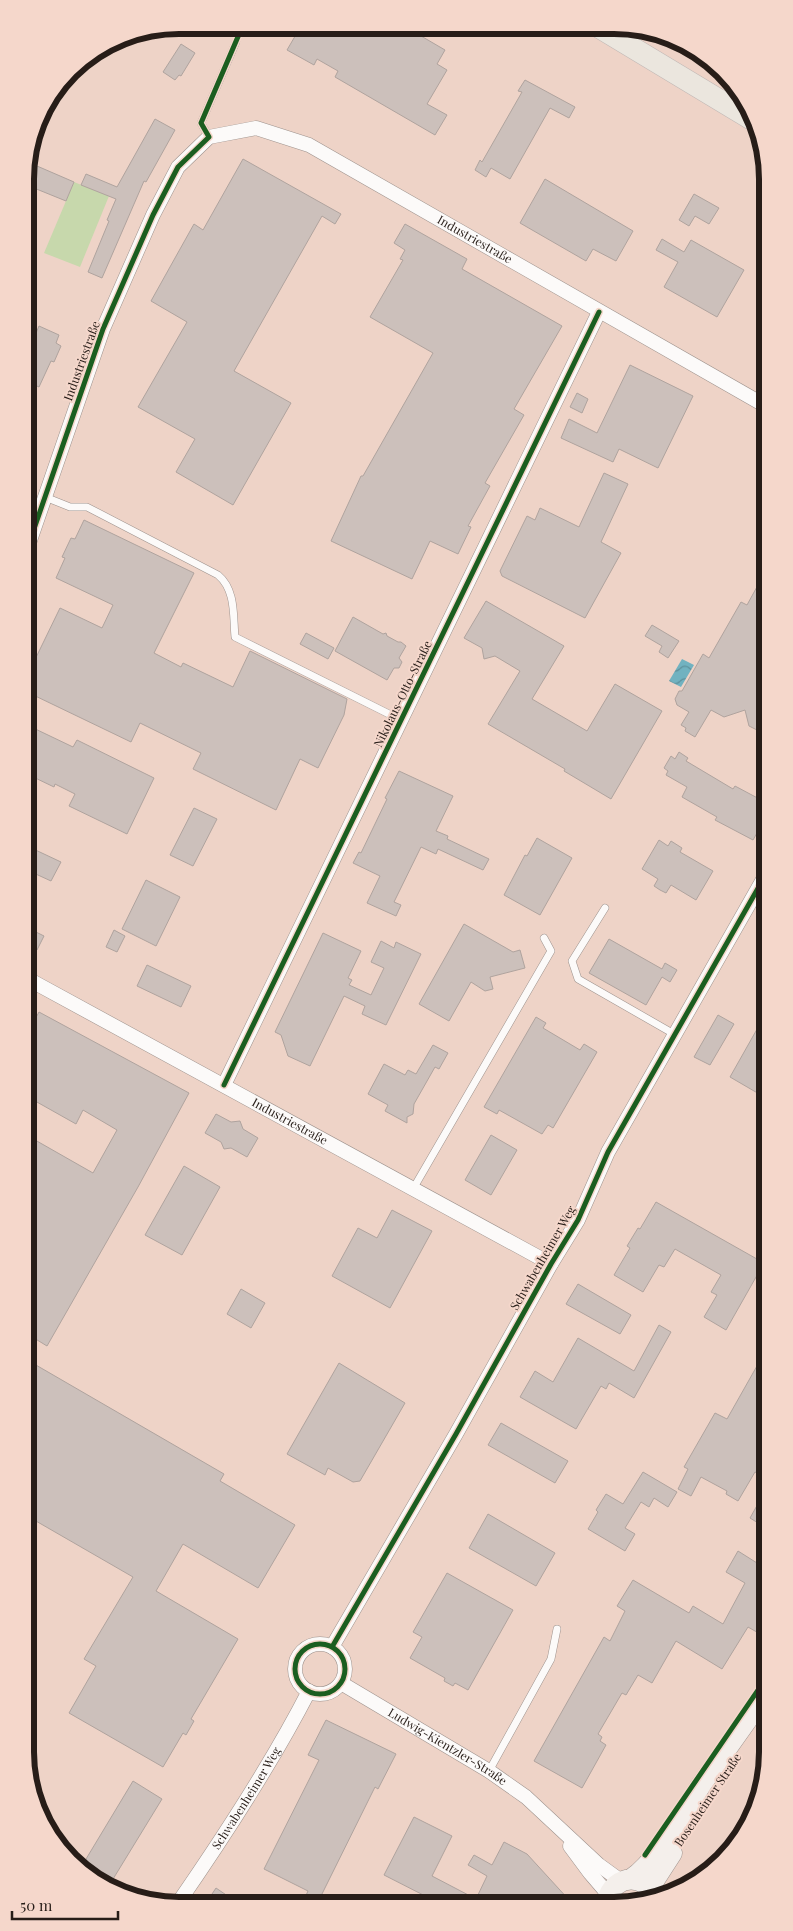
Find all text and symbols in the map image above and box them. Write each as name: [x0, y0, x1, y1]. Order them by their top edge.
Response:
street label: Industriestraße: [435, 211, 516, 267]
street label: Industriestraße: [59, 319, 103, 403]
street label: Nikolaus-Otto-Straße: [369, 638, 435, 750]
street label: Industriestraße: [250, 1094, 331, 1148]
street label: Schwabenheimer Weg: [506, 1202, 579, 1313]
street label: Ludwig-Kientzler-Straße: [385, 1704, 510, 1788]
street label: Schwabenheimer Weg: [208, 1743, 284, 1852]
street label: Bosenheimer Straße: [670, 1750, 744, 1849]
scale bar: [12, 1888, 119, 1920]
text: 50 m: [20, 1895, 53, 1915]

